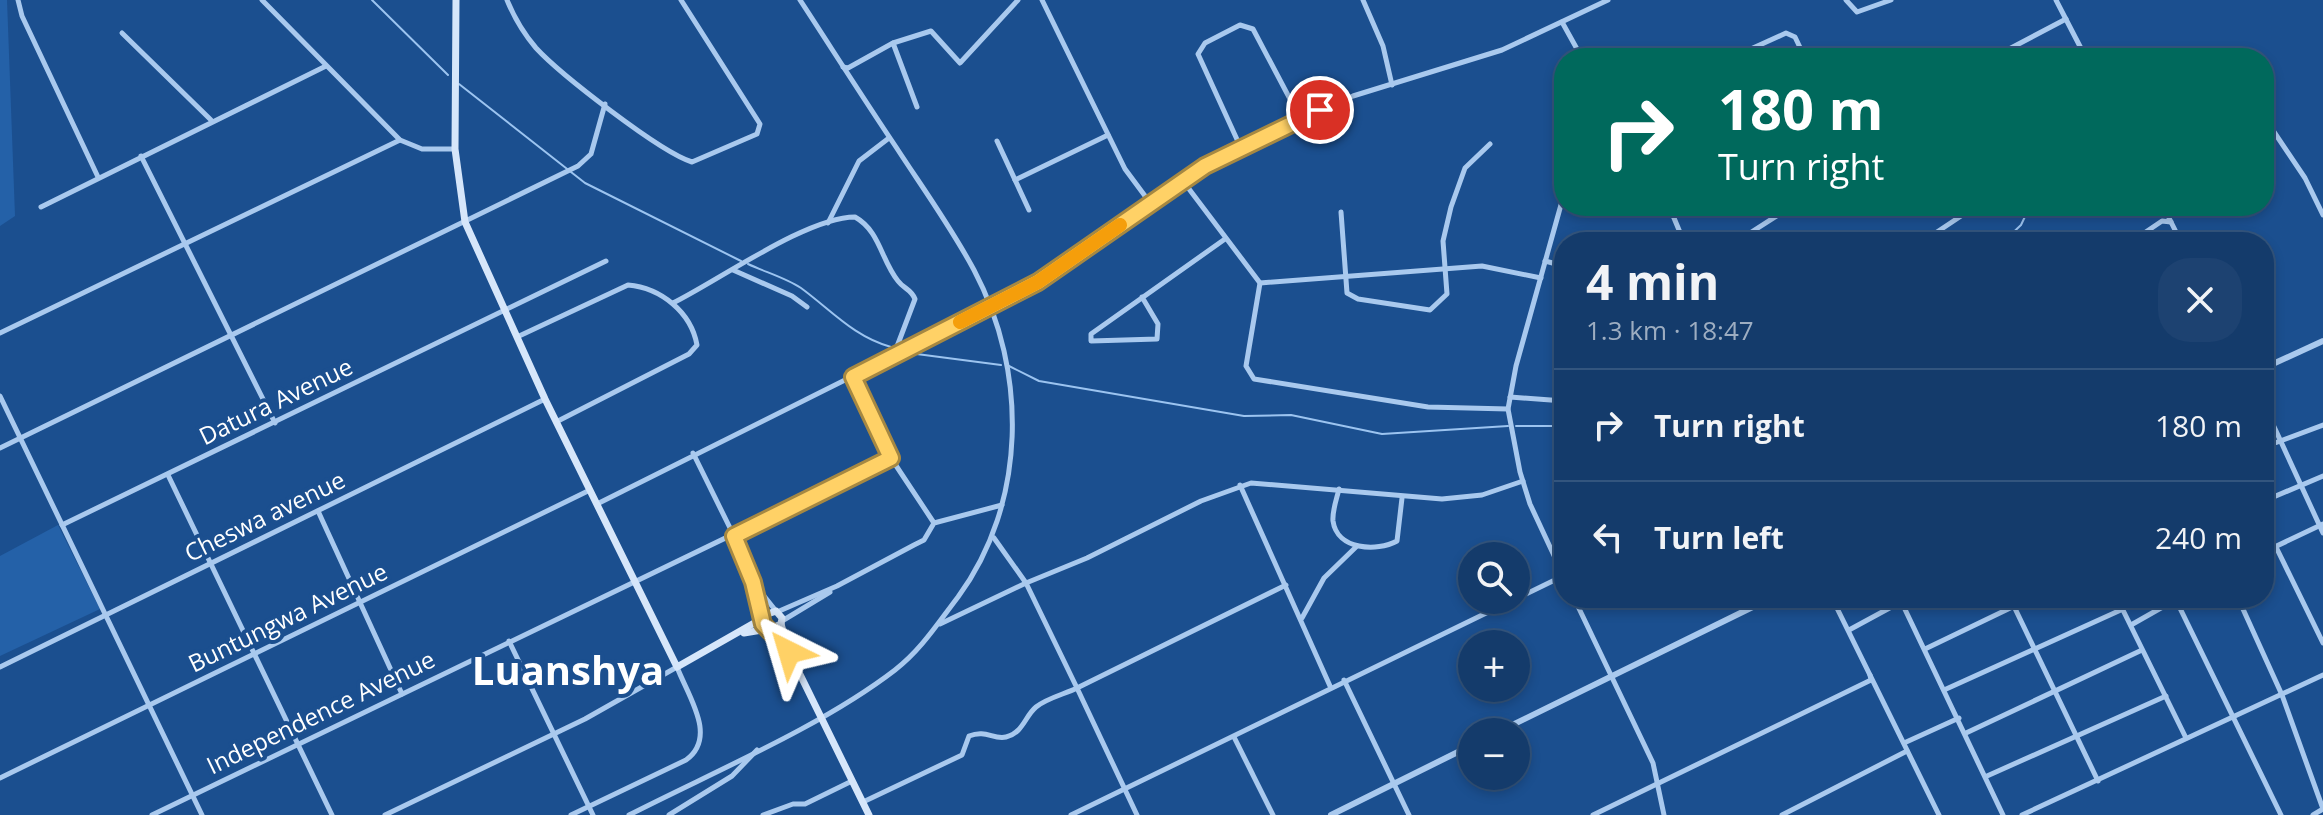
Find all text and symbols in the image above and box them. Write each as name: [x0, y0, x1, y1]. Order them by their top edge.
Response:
text: 180 m: [1718, 70, 1884, 146]
pin: [1286, 76, 1354, 144]
icon: right: [1586, 80, 1690, 184]
icon: arrive: [1298, 88, 1342, 132]
text: Turn right: [1718, 142, 1884, 191]
text: 4 min: [1586, 249, 1719, 314]
button: close: [2158, 258, 2242, 342]
text: 1.3 km · 18:47: [1586, 312, 1754, 348]
street label: Datura Avenue: [193, 349, 358, 452]
icon: right: [1586, 403, 1630, 447]
text: Turn right: [1654, 405, 1805, 446]
text: 180 m: [2155, 405, 2242, 446]
street label: Cheswa avenue: [179, 463, 350, 569]
icon: left: [1586, 515, 1630, 559]
text: Turn left: [1654, 517, 1784, 558]
text: 240 m: [2155, 517, 2242, 558]
map controls: [1458, 542, 1530, 790]
button: search: [1458, 542, 1530, 614]
street label: Buntungwa Avenue: [182, 554, 392, 679]
position arrow: [747, 610, 831, 694]
button: +: [1458, 630, 1530, 702]
street label: Independence Avenue: [201, 642, 440, 781]
district label: Luanshya: [472, 642, 664, 697]
button: −: [1458, 718, 1530, 790]

